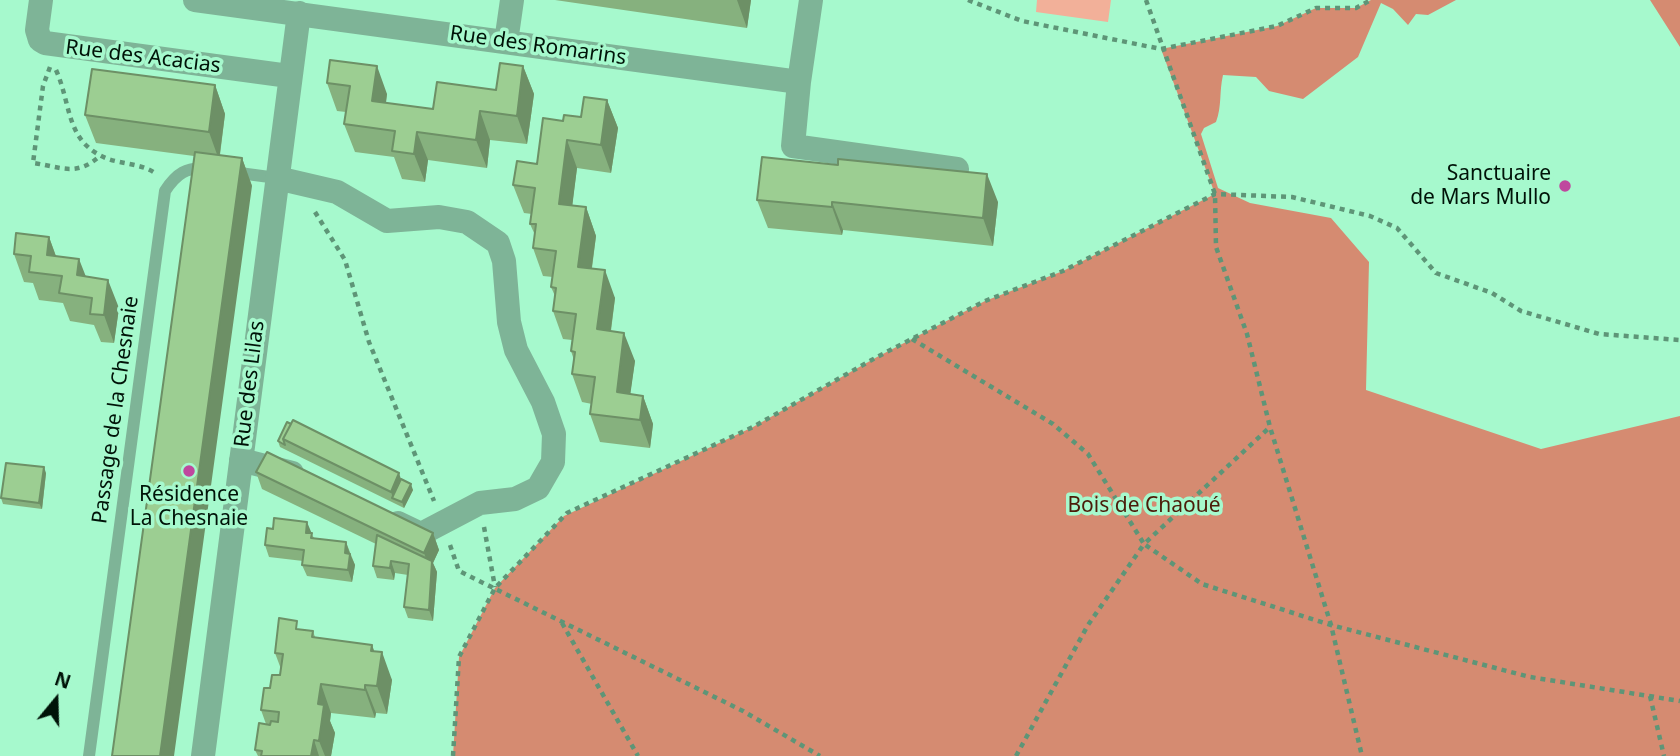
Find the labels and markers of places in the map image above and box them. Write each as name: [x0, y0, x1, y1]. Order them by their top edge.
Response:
place label: Sanctuaire de Mars Mullo: [1410, 161, 1551, 211]
marker: Sanctuaire de Mars Mullo: [1557, 178, 1573, 194]
marker: Résidence La Chesnaie: [181, 463, 197, 479]
place label: Résidence La Chesnaie: [130, 482, 248, 532]

